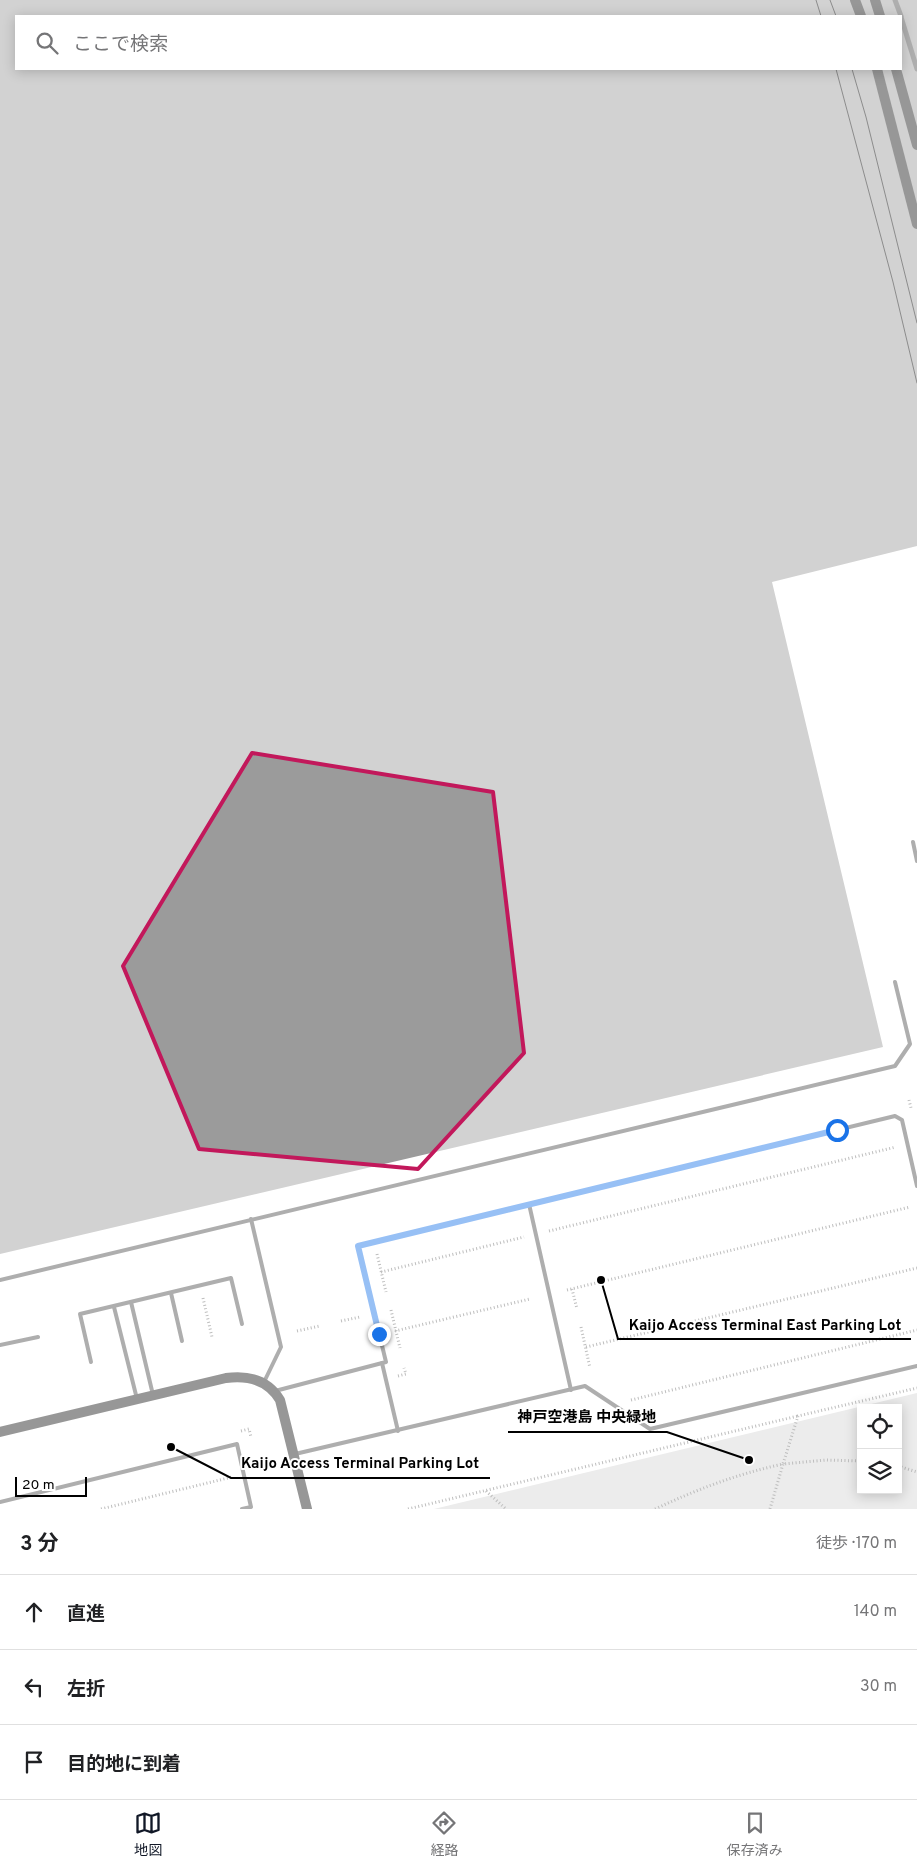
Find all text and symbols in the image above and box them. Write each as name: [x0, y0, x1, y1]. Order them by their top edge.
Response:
search box: [15, 15, 902, 70]
icon: search: [33, 29, 61, 57]
text: ここで検索: [73, 33, 168, 57]
route start: [826, 1119, 849, 1142]
callout: Kaijo Access Terminal East Parking Lot: [618, 1309, 911, 1339]
text: Kaijo Access Terminal East Parking Lot: [629, 1317, 901, 1336]
route end: [368, 1323, 391, 1346]
callout: 神戸空港島 中央緑地: [508, 1402, 667, 1432]
map controls: [857, 1404, 902, 1494]
button: locate: [857, 1404, 902, 1449]
text: 神戸空港島 中央緑地: [517, 1408, 656, 1428]
callout: Kaijo Access Terminal Parking Lot: [231, 1448, 490, 1478]
button: layers: [857, 1449, 902, 1494]
text: Kaijo Access Terminal Parking Lot: [241, 1455, 479, 1474]
scale bar: [15, 1474, 88, 1497]
text: 20 m: [22, 1477, 55, 1494]
text: 3 分: [20, 1531, 59, 1558]
text: 徒歩 · 170 m: [816, 1534, 897, 1554]
icon: ahead: [20, 1598, 48, 1626]
text: 140 m: [854, 1602, 897, 1622]
text: 直進: [67, 1603, 105, 1627]
icon: left: [20, 1673, 48, 1701]
text: 30 m: [860, 1677, 897, 1697]
text: 左折: [67, 1678, 105, 1702]
icon: arrive: [20, 1748, 48, 1776]
text: 目的地に到着: [67, 1753, 181, 1777]
tab: 地図: [134, 1809, 162, 1860]
tab: 経路: [430, 1809, 458, 1860]
tab: 保存済み: [727, 1809, 783, 1860]

